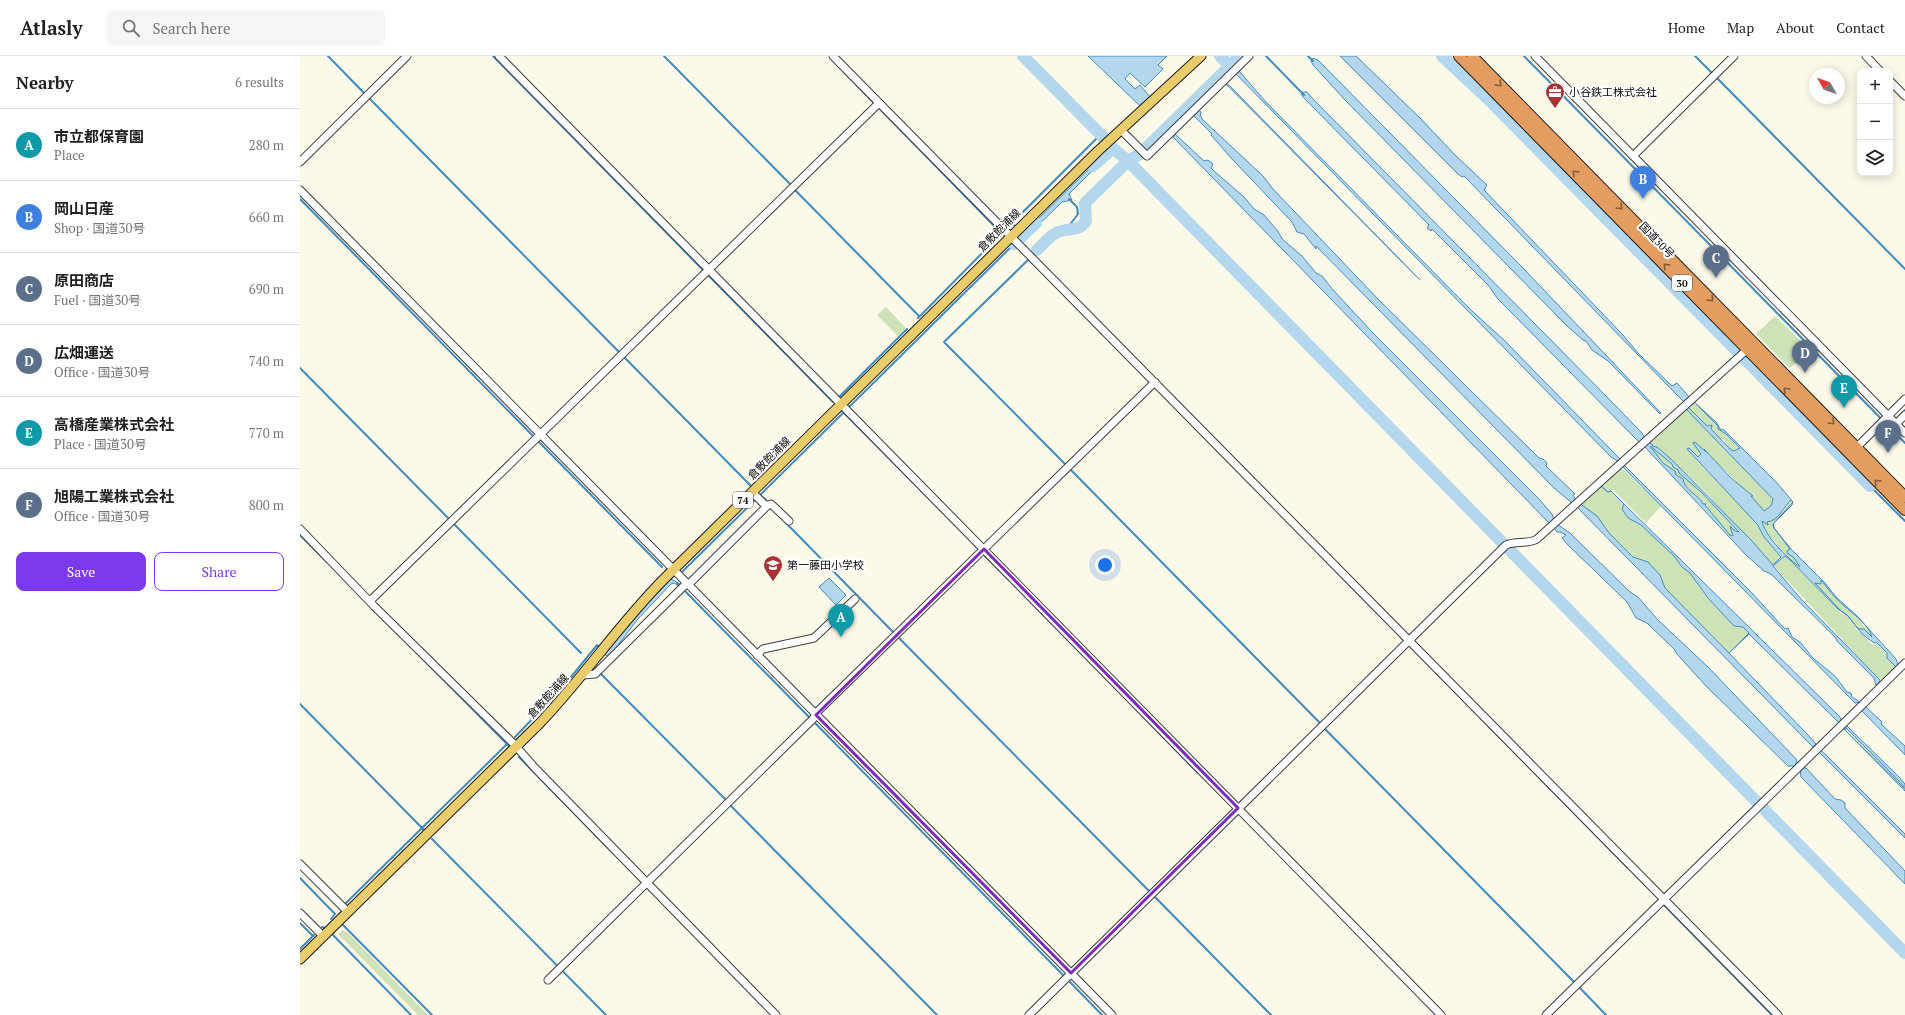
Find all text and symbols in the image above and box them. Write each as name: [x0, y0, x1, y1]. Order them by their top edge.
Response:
search box: [106, 10, 386, 46]
text: Atlasly: [20, 15, 82, 40]
icon: search: [120, 17, 142, 39]
text: Search here: [152, 18, 230, 38]
text: Home: [1668, 18, 1705, 37]
text: Map: [1727, 18, 1754, 37]
text: About: [1776, 18, 1814, 37]
text: Contact: [1836, 18, 1885, 37]
north arrow: [1809, 68, 1845, 104]
map controls: [1857, 68, 1893, 176]
button: +: [1857, 68, 1893, 104]
text: Nearby: [16, 71, 74, 94]
text: 6 results: [235, 73, 284, 91]
one-way arrow: [1494, 79, 1502, 87]
office icon: 小谷鉄工株式会社: [1544, 81, 1566, 109]
place label: 小谷鉄工株式会社: [1569, 85, 1657, 99]
button: −: [1857, 104, 1893, 140]
text: 市立都保育園: [54, 126, 144, 146]
text: A: [24, 136, 34, 154]
text: 280 m: [249, 136, 284, 154]
button: layers: [1857, 140, 1893, 176]
text: Place: [54, 146, 85, 164]
pin: B: [1630, 166, 1656, 199]
one-way arrow: [1572, 170, 1580, 178]
text: 岡山日産: [54, 198, 114, 218]
one-way arrow: [1615, 202, 1622, 210]
street label: 倉敷飽浦線: [975, 206, 1023, 254]
text: B: [25, 208, 33, 226]
text: 660 m: [249, 208, 284, 226]
text: Shop · 国道30号: [54, 219, 145, 237]
street label: 国道30号: [1636, 219, 1678, 261]
pin: C: [1703, 245, 1729, 278]
one-way arrow: [1663, 263, 1671, 271]
text: 原田商店: [54, 270, 114, 290]
road number: 30: [1672, 275, 1692, 291]
text: C: [25, 280, 33, 298]
text: 690 m: [249, 280, 284, 298]
text: Fuel · 国道30号: [54, 291, 141, 309]
one-way arrow: [1706, 294, 1714, 302]
pin: D: [1792, 340, 1818, 373]
text: 広畑運送: [54, 342, 114, 362]
text: D: [24, 352, 34, 370]
text: 740 m: [249, 352, 284, 370]
text: Office · 国道30号: [54, 363, 151, 381]
pin: E: [1831, 375, 1857, 408]
one-way arrow: [1783, 387, 1791, 395]
text: 高橋産業株式会社: [54, 414, 174, 434]
one-way arrow: [1827, 417, 1834, 425]
pin: F: [1875, 420, 1901, 453]
text: E: [25, 424, 33, 442]
text: 770 m: [249, 424, 284, 442]
street label: 倉敷飽浦線: [745, 434, 793, 482]
text: Place · 国道30号: [54, 435, 147, 453]
one-way arrow: [1874, 479, 1882, 487]
text: 旭陽工業株式会社: [54, 486, 174, 506]
road number: 74: [733, 492, 753, 508]
text: F: [25, 496, 33, 514]
text: 800 m: [249, 496, 284, 514]
text: Office · 国道30号: [54, 507, 151, 525]
button: Save: [16, 552, 146, 591]
button: Share: [154, 552, 284, 591]
school or university icon: 第一藤田小学校: [762, 554, 784, 582]
your location: [1095, 555, 1115, 575]
place label: 第一藤田小学校: [787, 558, 864, 572]
pin: A: [828, 604, 854, 637]
street label: 倉敷飽浦線: [524, 671, 572, 721]

